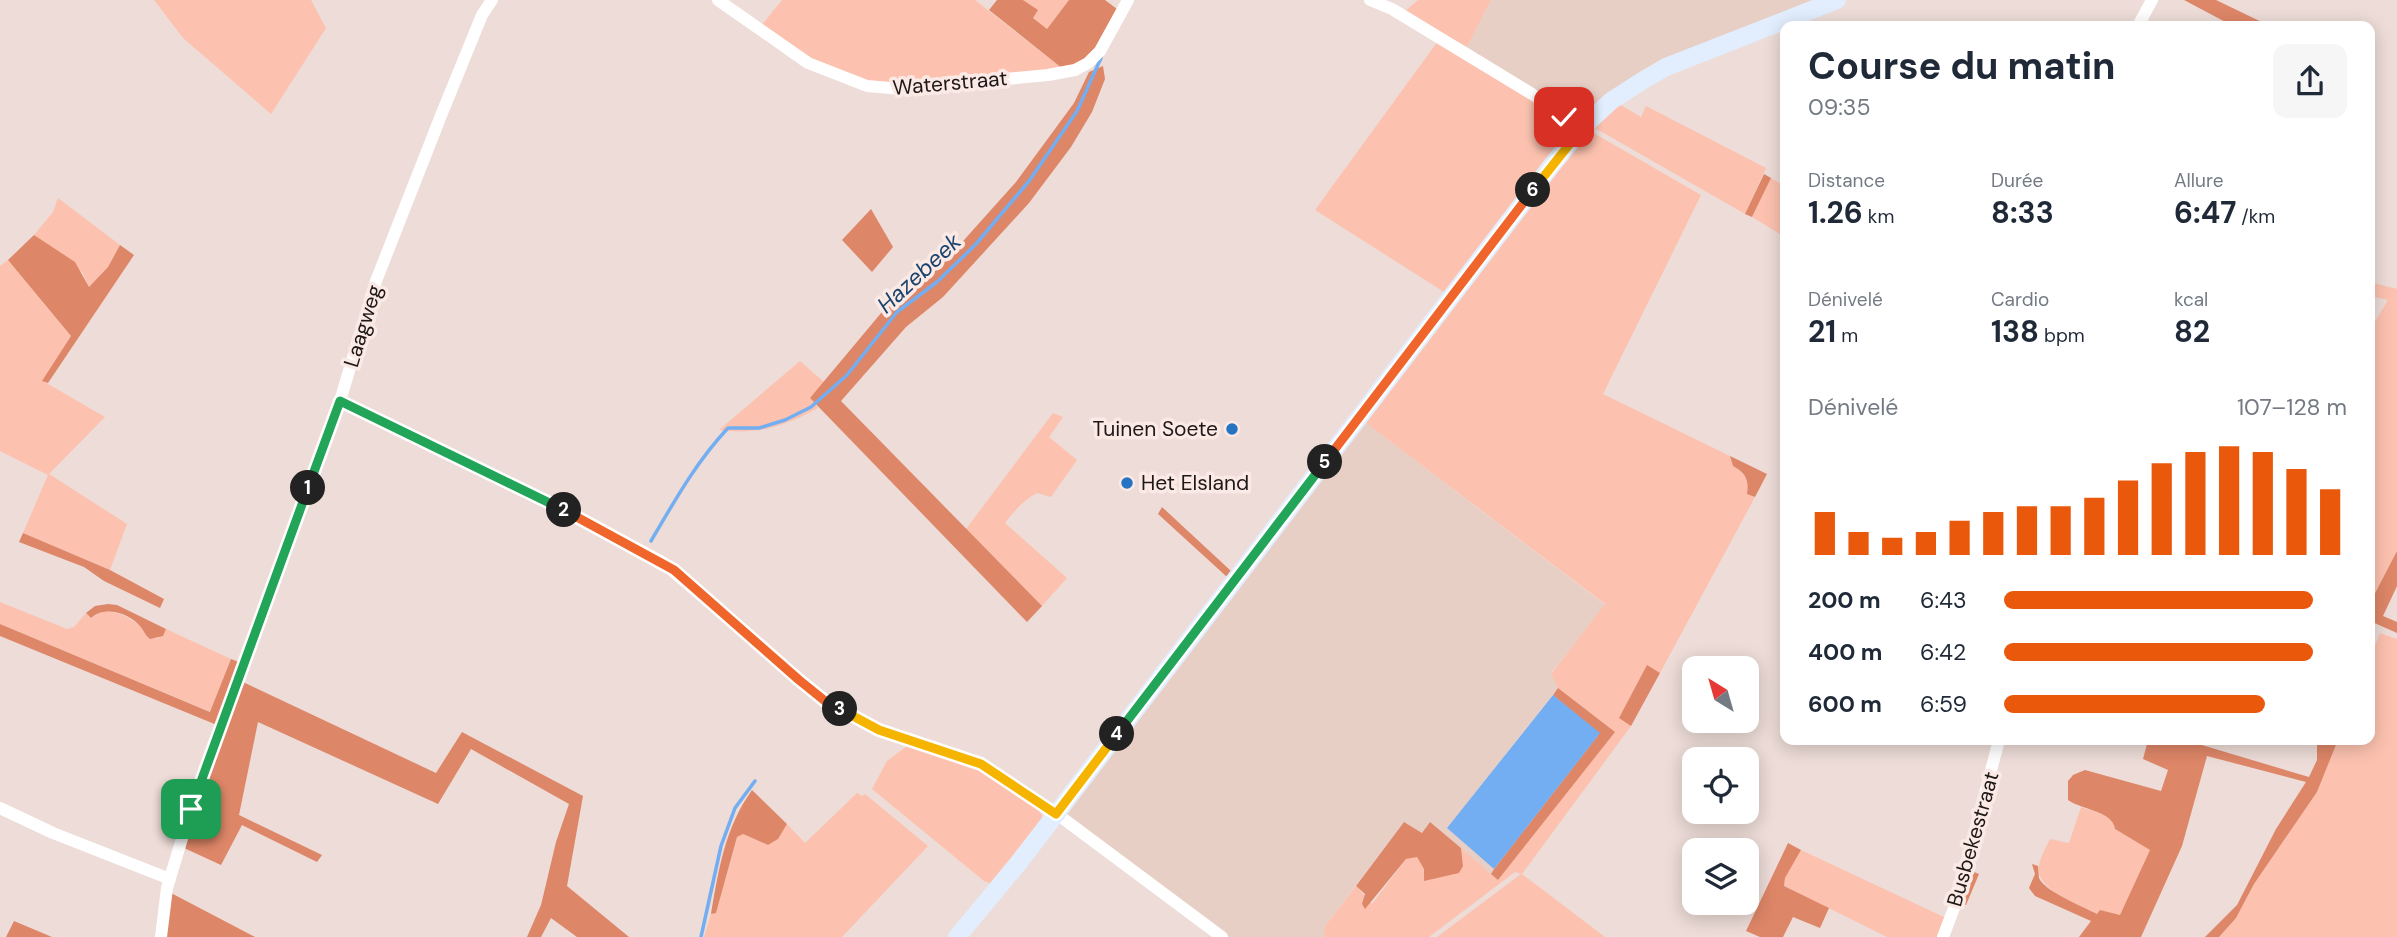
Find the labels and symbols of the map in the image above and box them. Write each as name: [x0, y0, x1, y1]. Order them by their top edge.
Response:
street label: Waterstraat: [892, 64, 1008, 102]
pin: [1534, 87, 1594, 147]
pin: 6: [1516, 172, 1550, 208]
water label: Hazebeek: [871, 226, 968, 320]
street label: Laagweg: [337, 281, 389, 371]
place label: Tuinen Soete: [1093, 415, 1218, 443]
marker: Tuinen Soete: [1224, 421, 1240, 437]
pin: 5: [1308, 444, 1342, 480]
place label: Het Elsland: [1141, 469, 1249, 497]
pin: 1: [290, 470, 326, 505]
marker: Het Elsland: [1119, 475, 1135, 491]
pin: 2: [546, 492, 582, 528]
north arrow: [1682, 656, 1759, 733]
pin: 3: [822, 692, 858, 726]
pin: 4: [1100, 716, 1134, 752]
street label: Busbekestraat: [1940, 768, 2006, 910]
pin: [161, 779, 221, 839]

